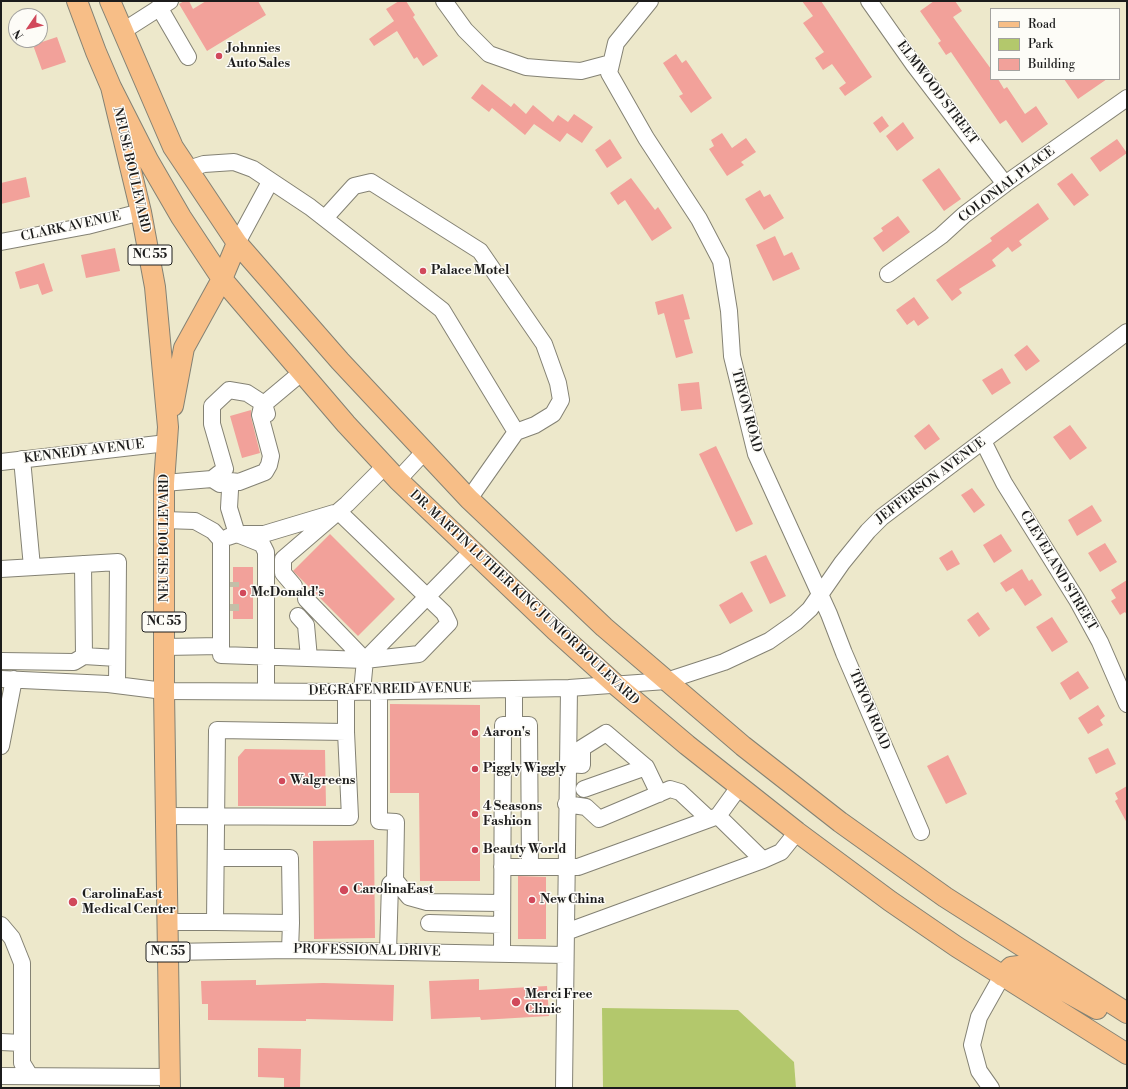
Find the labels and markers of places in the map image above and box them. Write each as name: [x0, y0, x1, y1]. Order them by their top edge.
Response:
place label: Johnnies Auto Sales: [227, 41, 290, 72]
marker: Johnnies Auto Sales: [214, 51, 224, 61]
place label: Palace Motel: [431, 263, 509, 279]
marker: Palace Motel: [418, 266, 428, 276]
place label: McDonald's: [251, 585, 324, 601]
marker: McDonald's: [238, 588, 248, 598]
place label: Aaron's: [483, 725, 530, 741]
marker: Aaron's: [470, 728, 480, 738]
place label: Piggly Wiggly: [483, 761, 566, 777]
marker: Piggly Wiggly: [470, 764, 480, 774]
place label: Walgreens: [290, 773, 355, 789]
marker: Walgreens: [277, 776, 287, 786]
place label: 4 Seasons Fashion: [483, 799, 542, 830]
marker: 4 Seasons Fashion: [470, 809, 480, 819]
place label: Beauty World: [483, 842, 567, 858]
marker: Beauty World: [470, 845, 480, 855]
place label: CarolinaEast: [353, 882, 433, 898]
marker: CarolinaEast: [338, 884, 350, 896]
place label: CarolinaEast Medical Center: [82, 887, 176, 918]
place label: New China: [540, 892, 605, 908]
marker: New China: [527, 895, 537, 905]
marker: CarolinaEast Medical Center: [67, 896, 79, 908]
place label: Merci Free Clinic: [525, 987, 593, 1018]
marker: Merci Free Clinic: [510, 996, 522, 1008]

